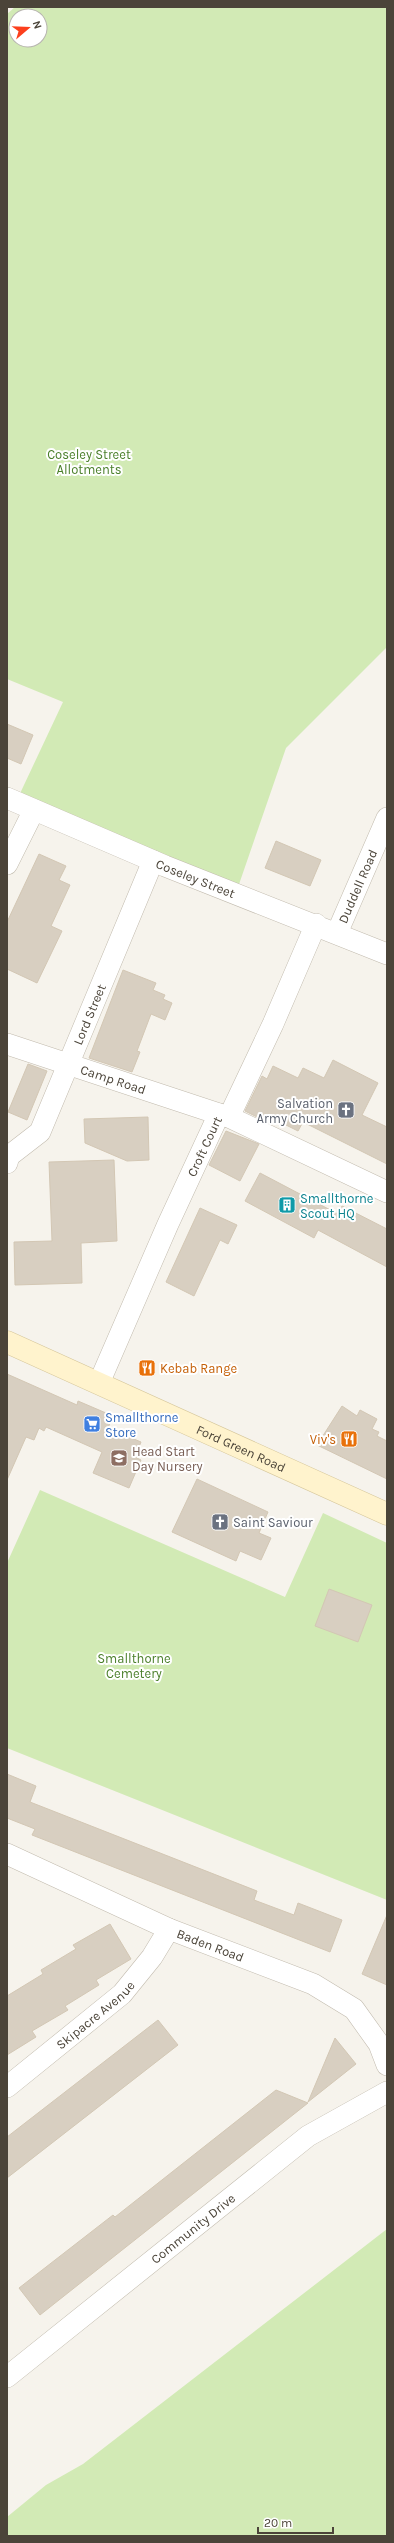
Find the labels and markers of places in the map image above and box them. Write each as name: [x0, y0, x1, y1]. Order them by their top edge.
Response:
place label: Salvation Army Church: [257, 1096, 333, 1126]
church icon: Salvation Army Church: [336, 1100, 356, 1120]
place label: Smallthorne Scout HQ: [300, 1191, 374, 1221]
building icon: Smallthorne Scout HQ: [277, 1195, 297, 1215]
restaurant icon: Kebab Range: [137, 1358, 157, 1378]
place label: Kebab Range: [160, 1361, 238, 1376]
place label: Smallthorne Store: [105, 1410, 179, 1440]
supermarket icon: Smallthorne Store: [82, 1414, 102, 1434]
restaurant icon: Viv's: [339, 1429, 359, 1449]
place label: Viv's: [310, 1432, 336, 1447]
place label: Head Start Day Nursery: [132, 1444, 203, 1474]
school or university icon: Head Start Day Nursery: [109, 1448, 129, 1468]
church icon: Saint Saviour: [210, 1512, 230, 1532]
place label: Saint Saviour: [233, 1515, 313, 1530]

